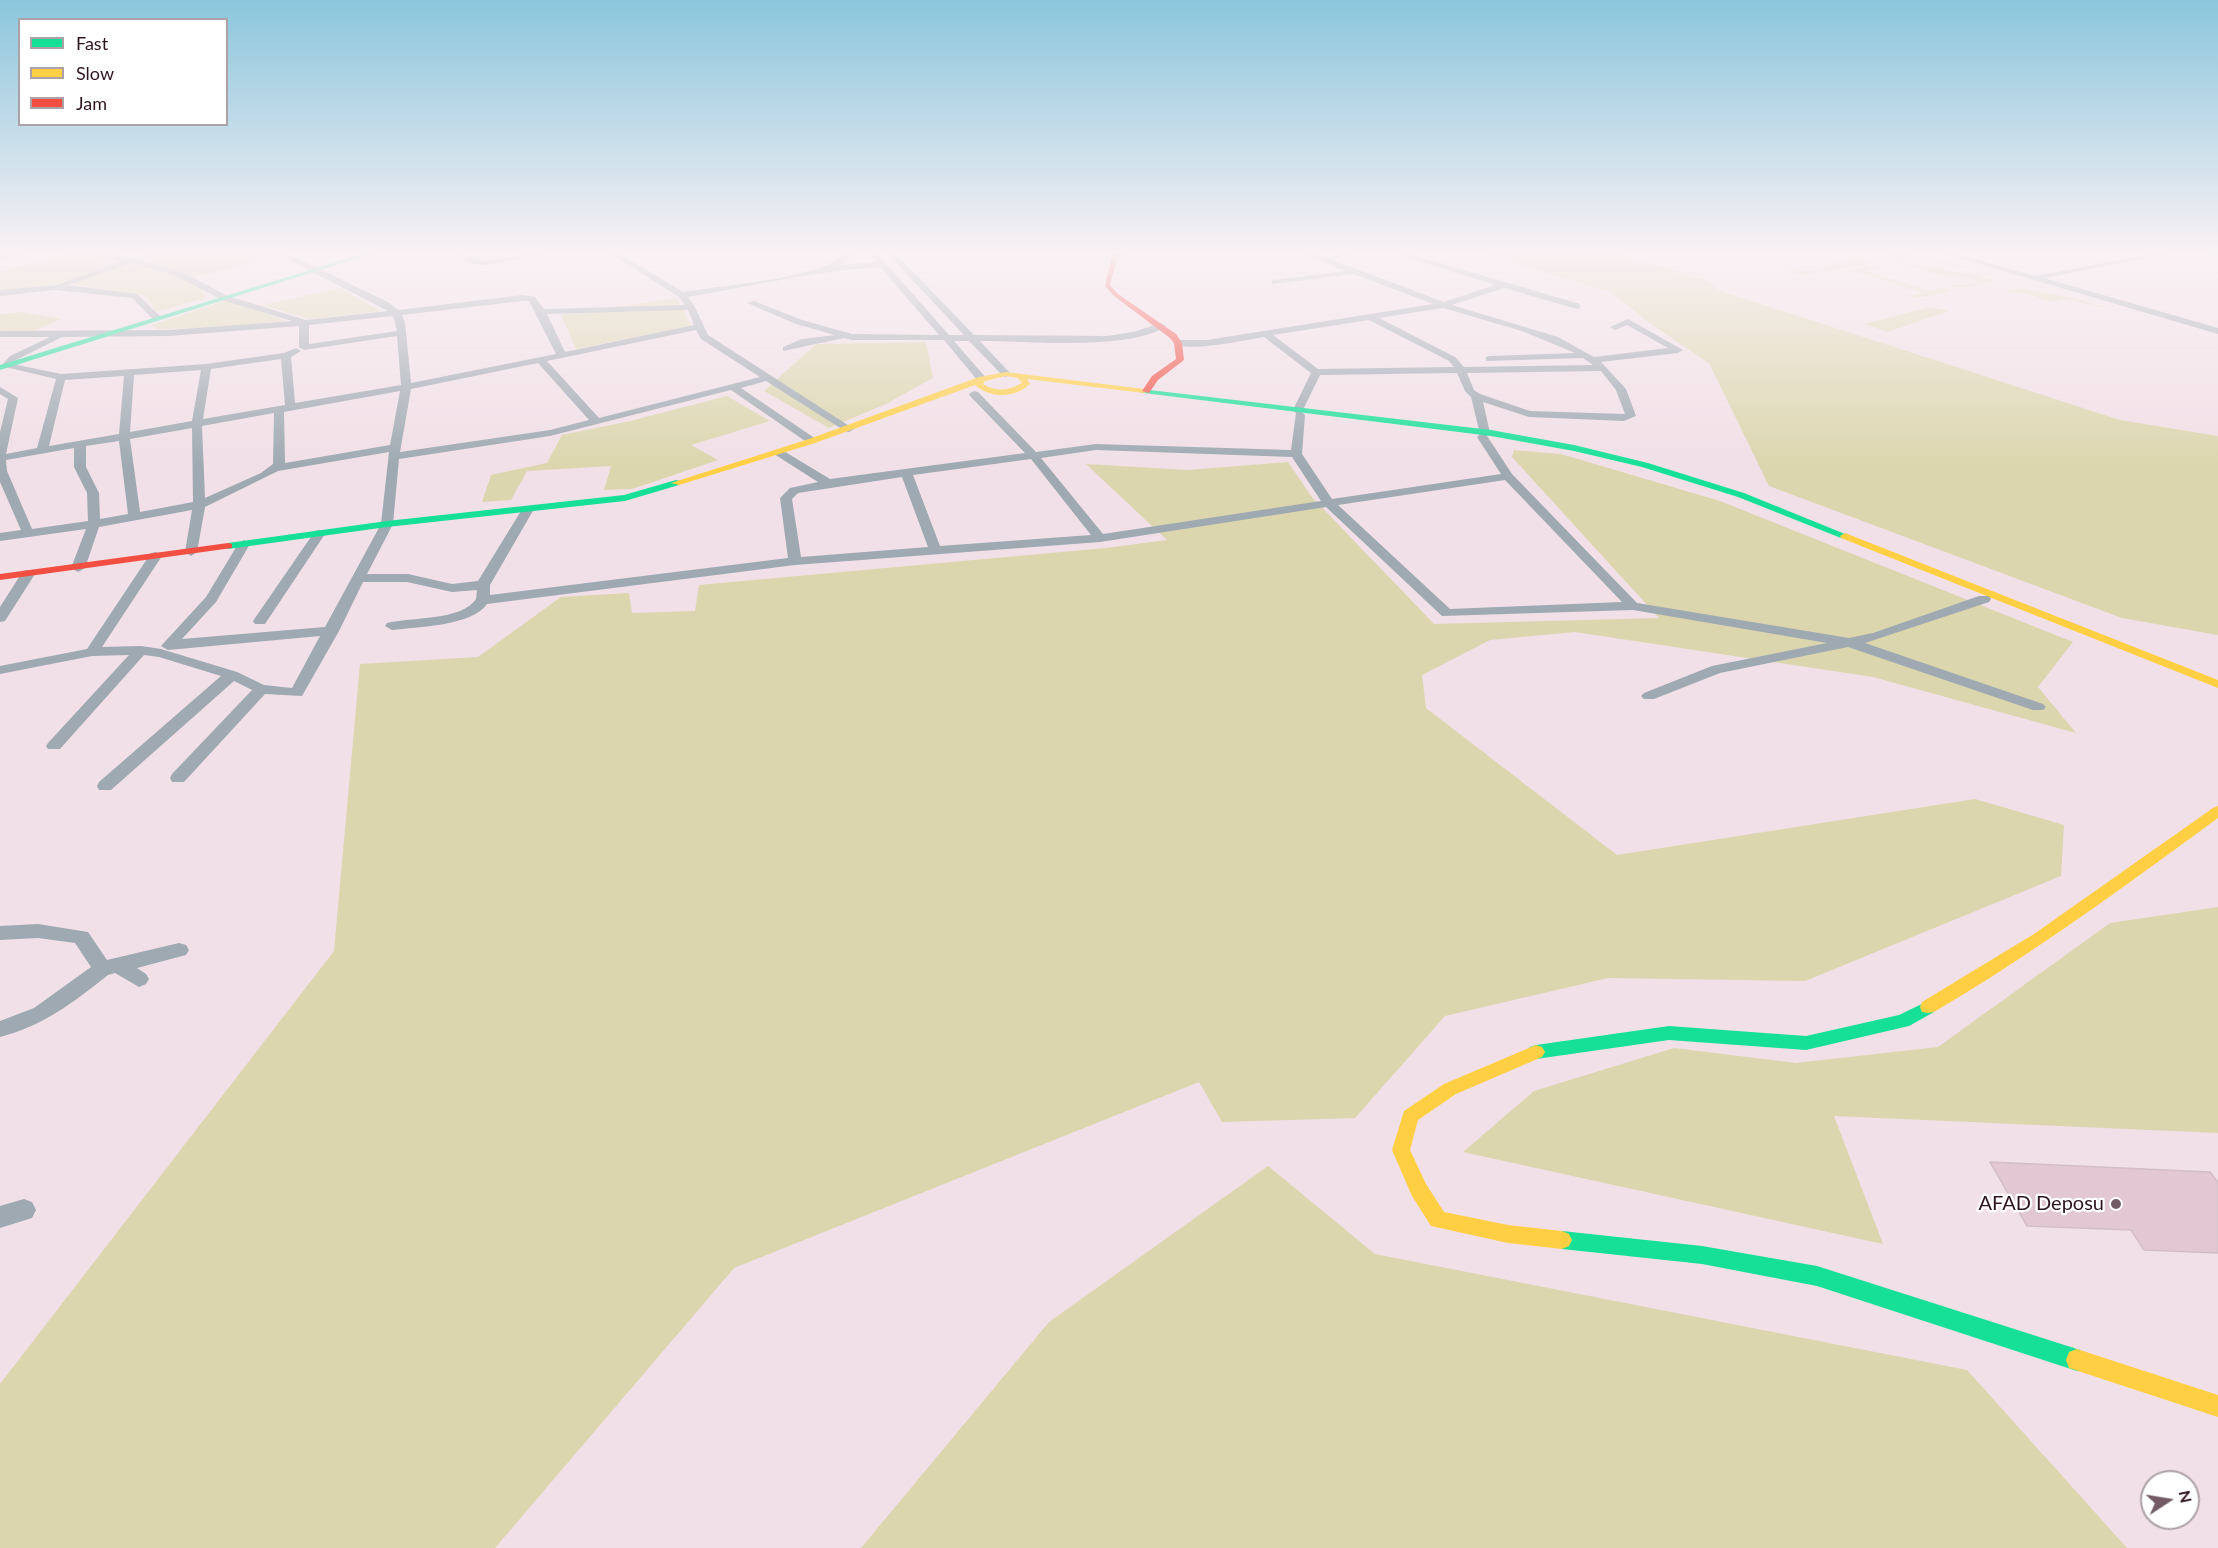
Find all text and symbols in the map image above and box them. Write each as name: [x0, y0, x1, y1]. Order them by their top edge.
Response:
legend: [18, 18, 228, 126]
text: Fast: [76, 32, 108, 54]
text: Slow: [76, 62, 114, 84]
text: Jam: [76, 92, 107, 114]
place label: AFAD Deposu: [1978, 1192, 2104, 1216]
marker: AFAD Deposu: [2109, 1197, 2123, 1211]
north arrow: [2140, 1470, 2200, 1530]
text: N: [2176, 1489, 2197, 1505]

